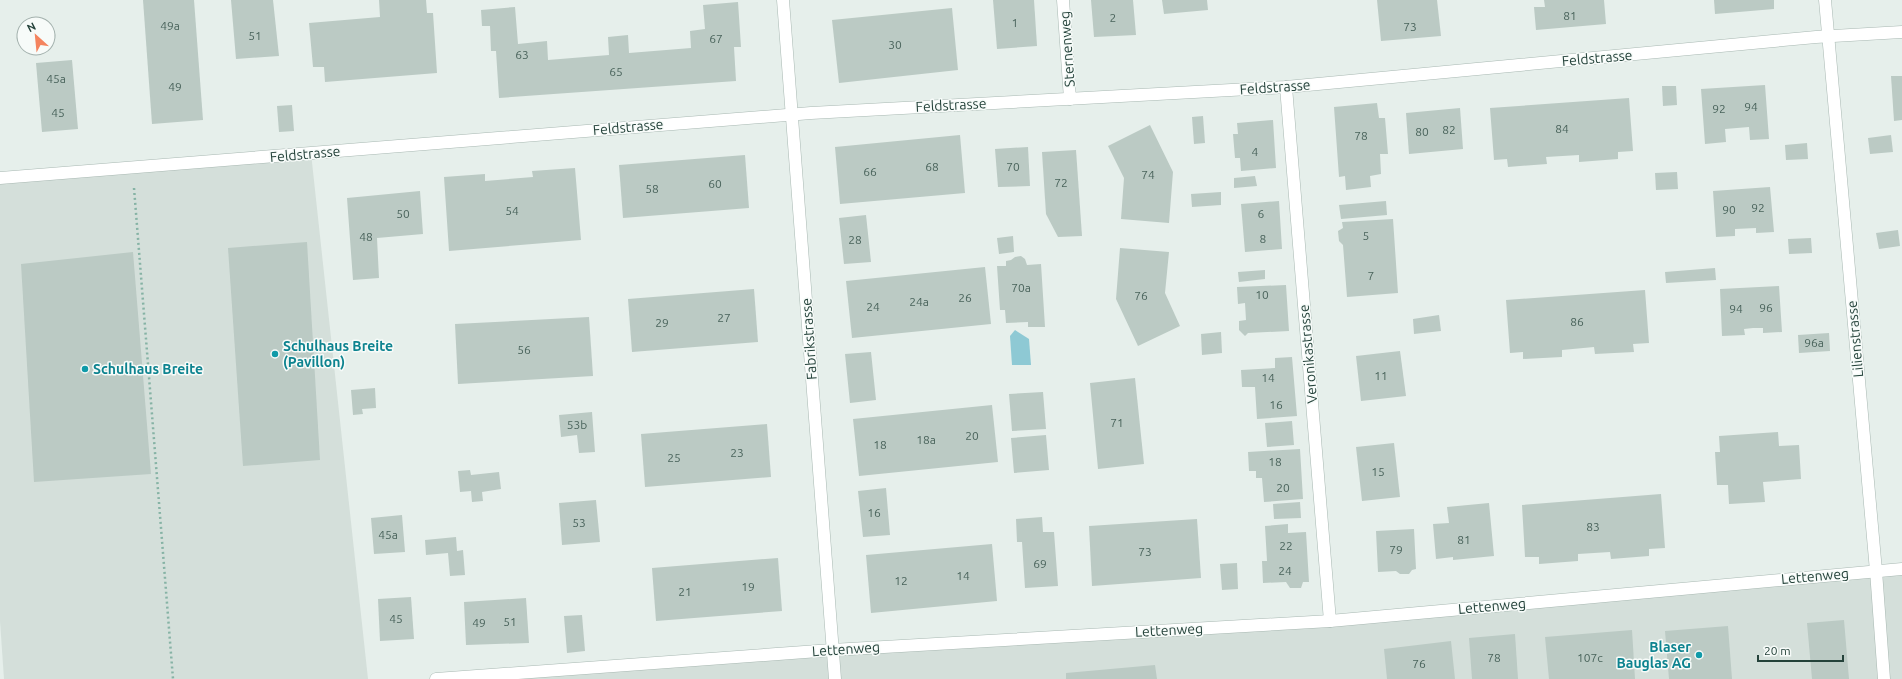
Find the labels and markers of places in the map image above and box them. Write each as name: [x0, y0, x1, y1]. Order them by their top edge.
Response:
place label: Schulhaus Breite (Pavillon): [283, 338, 393, 370]
marker: Schulhaus Breite (Pavillon): [270, 349, 280, 359]
place label: Schulhaus Breite: [93, 361, 203, 377]
marker: Schulhaus Breite: [80, 364, 90, 374]
place label: Blaser Bauglas AG: [1617, 639, 1691, 671]
marker: Blaser Bauglas AG: [1694, 650, 1704, 660]

